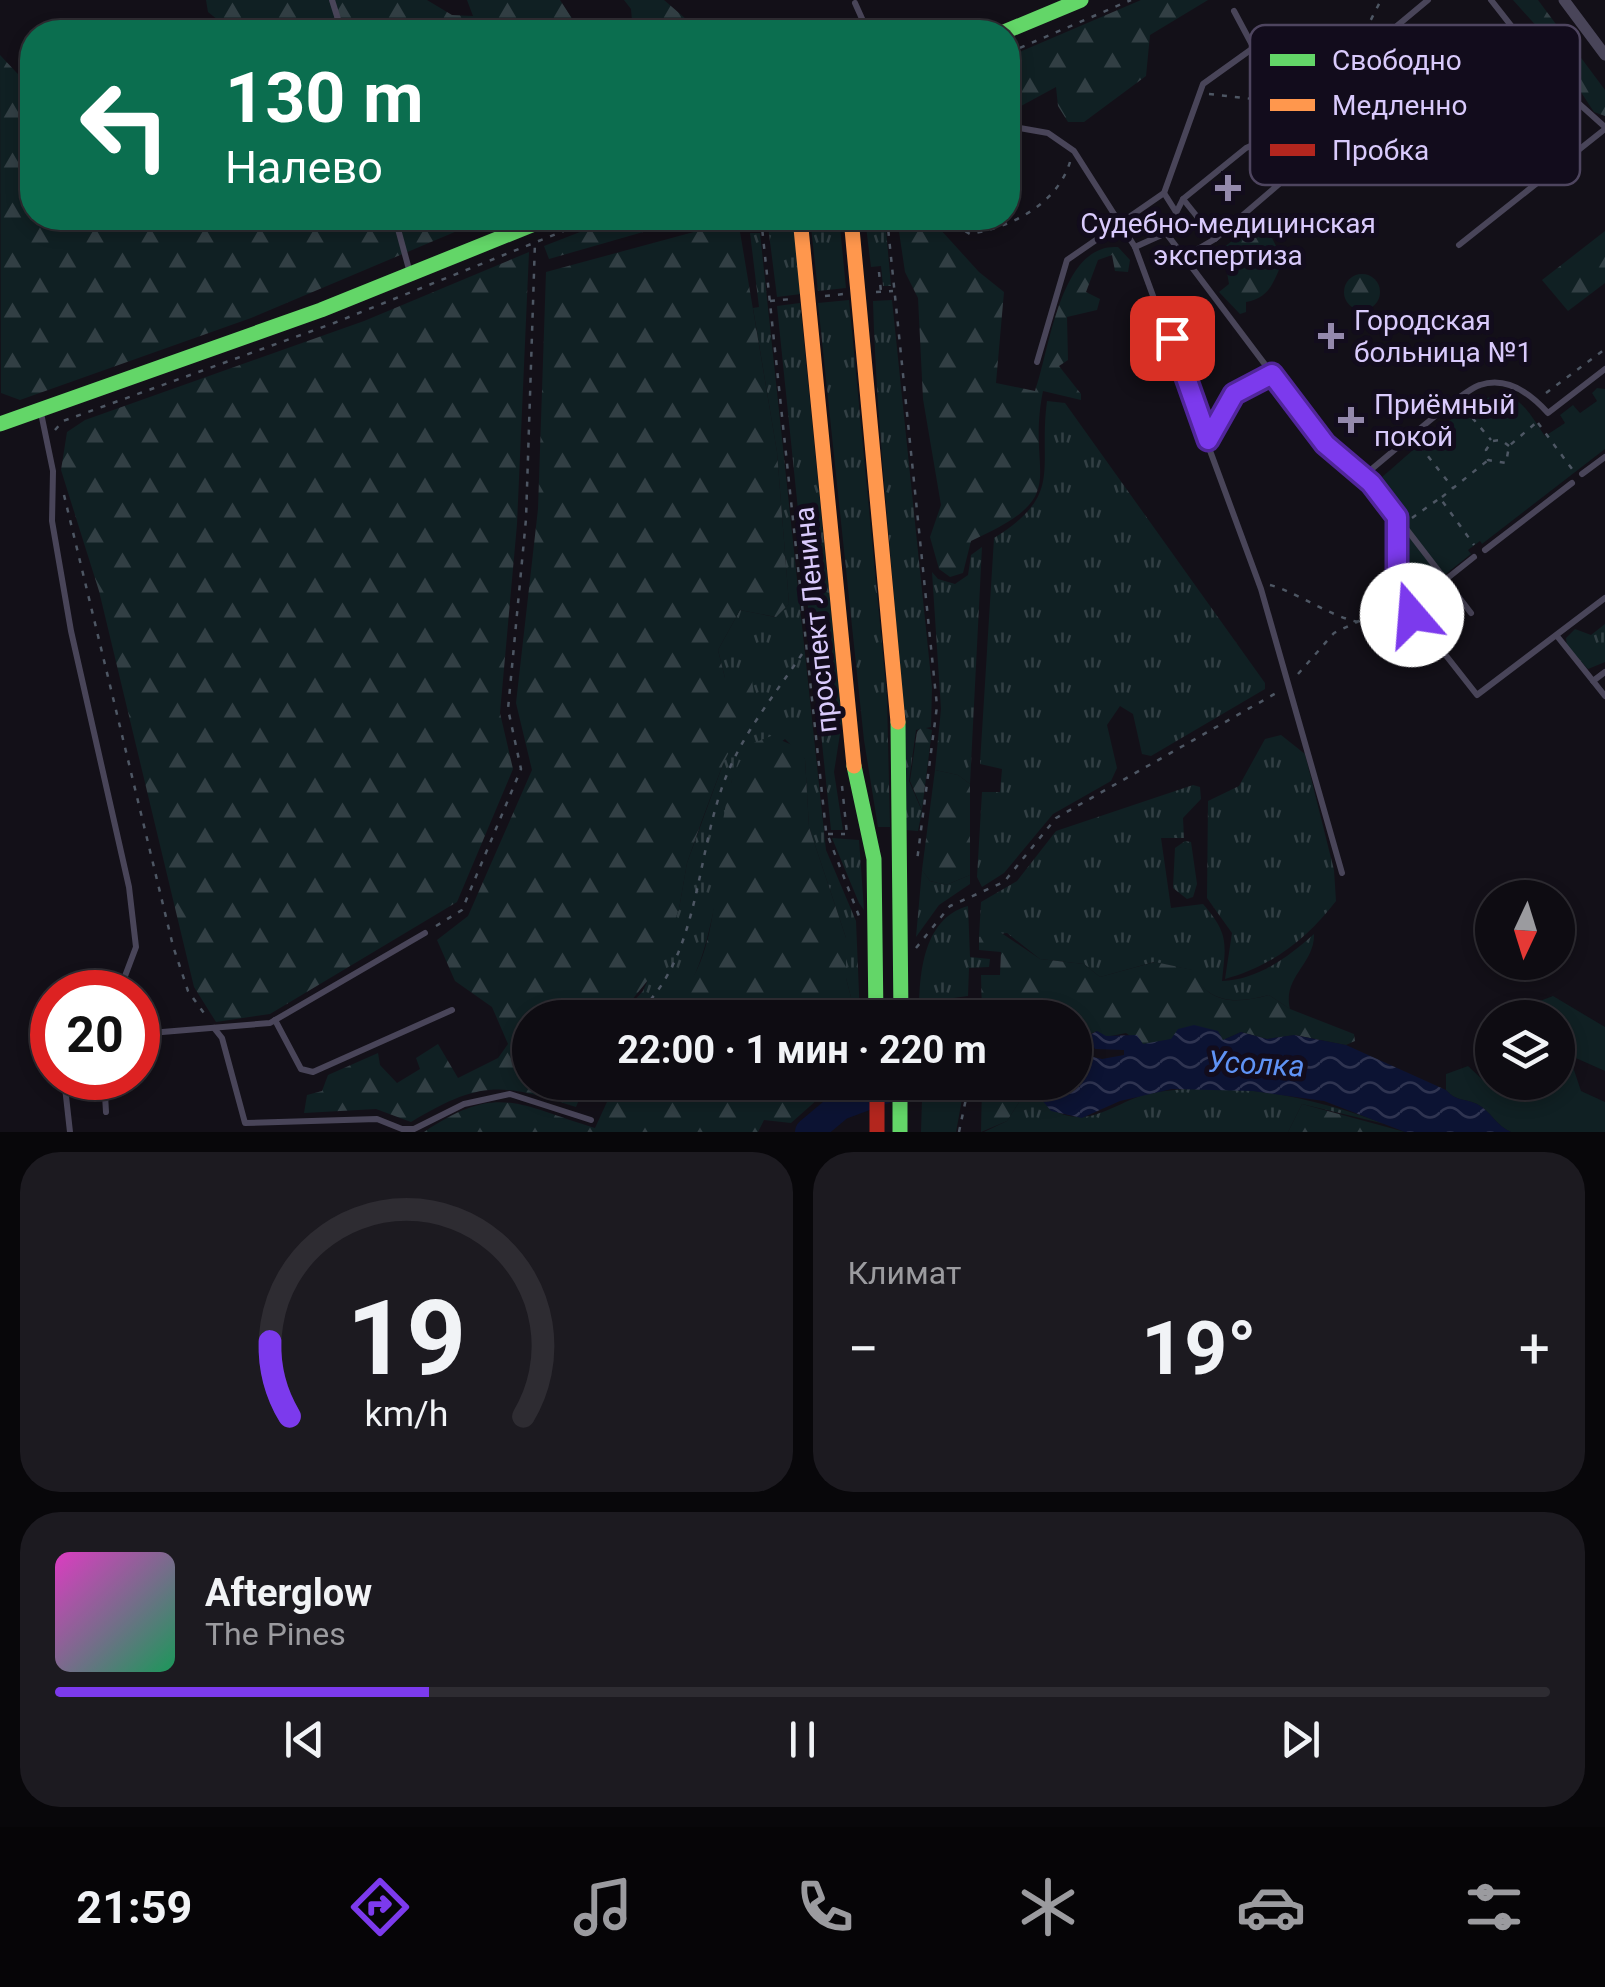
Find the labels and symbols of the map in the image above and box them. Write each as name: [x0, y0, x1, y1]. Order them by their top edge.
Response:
legend: [1250, 25, 1580, 185]
text: Свободно: [1332, 44, 1462, 77]
text: Медленно: [1332, 89, 1468, 122]
text: Пробка: [1332, 134, 1429, 167]
marker: Судебно-медицинская экспертиза: [1215, 175, 1241, 201]
place label: Судебно-медицинская экспертиза: [1080, 207, 1376, 272]
pin: [1130, 296, 1215, 381]
place label: Городская больница №1: [1354, 304, 1532, 369]
marker: Городская больница №1: [1318, 323, 1344, 349]
place label: Приёмный покой: [1374, 388, 1516, 453]
marker: Приёмный покой: [1338, 407, 1364, 433]
street label: проспект Ленина: [787, 505, 844, 735]
position arrow: [1360, 563, 1464, 667]
north arrow: [1475, 880, 1575, 980]
speed limit sign: 20: [30, 970, 160, 1100]
water label: Усолка: [1207, 1043, 1306, 1084]

